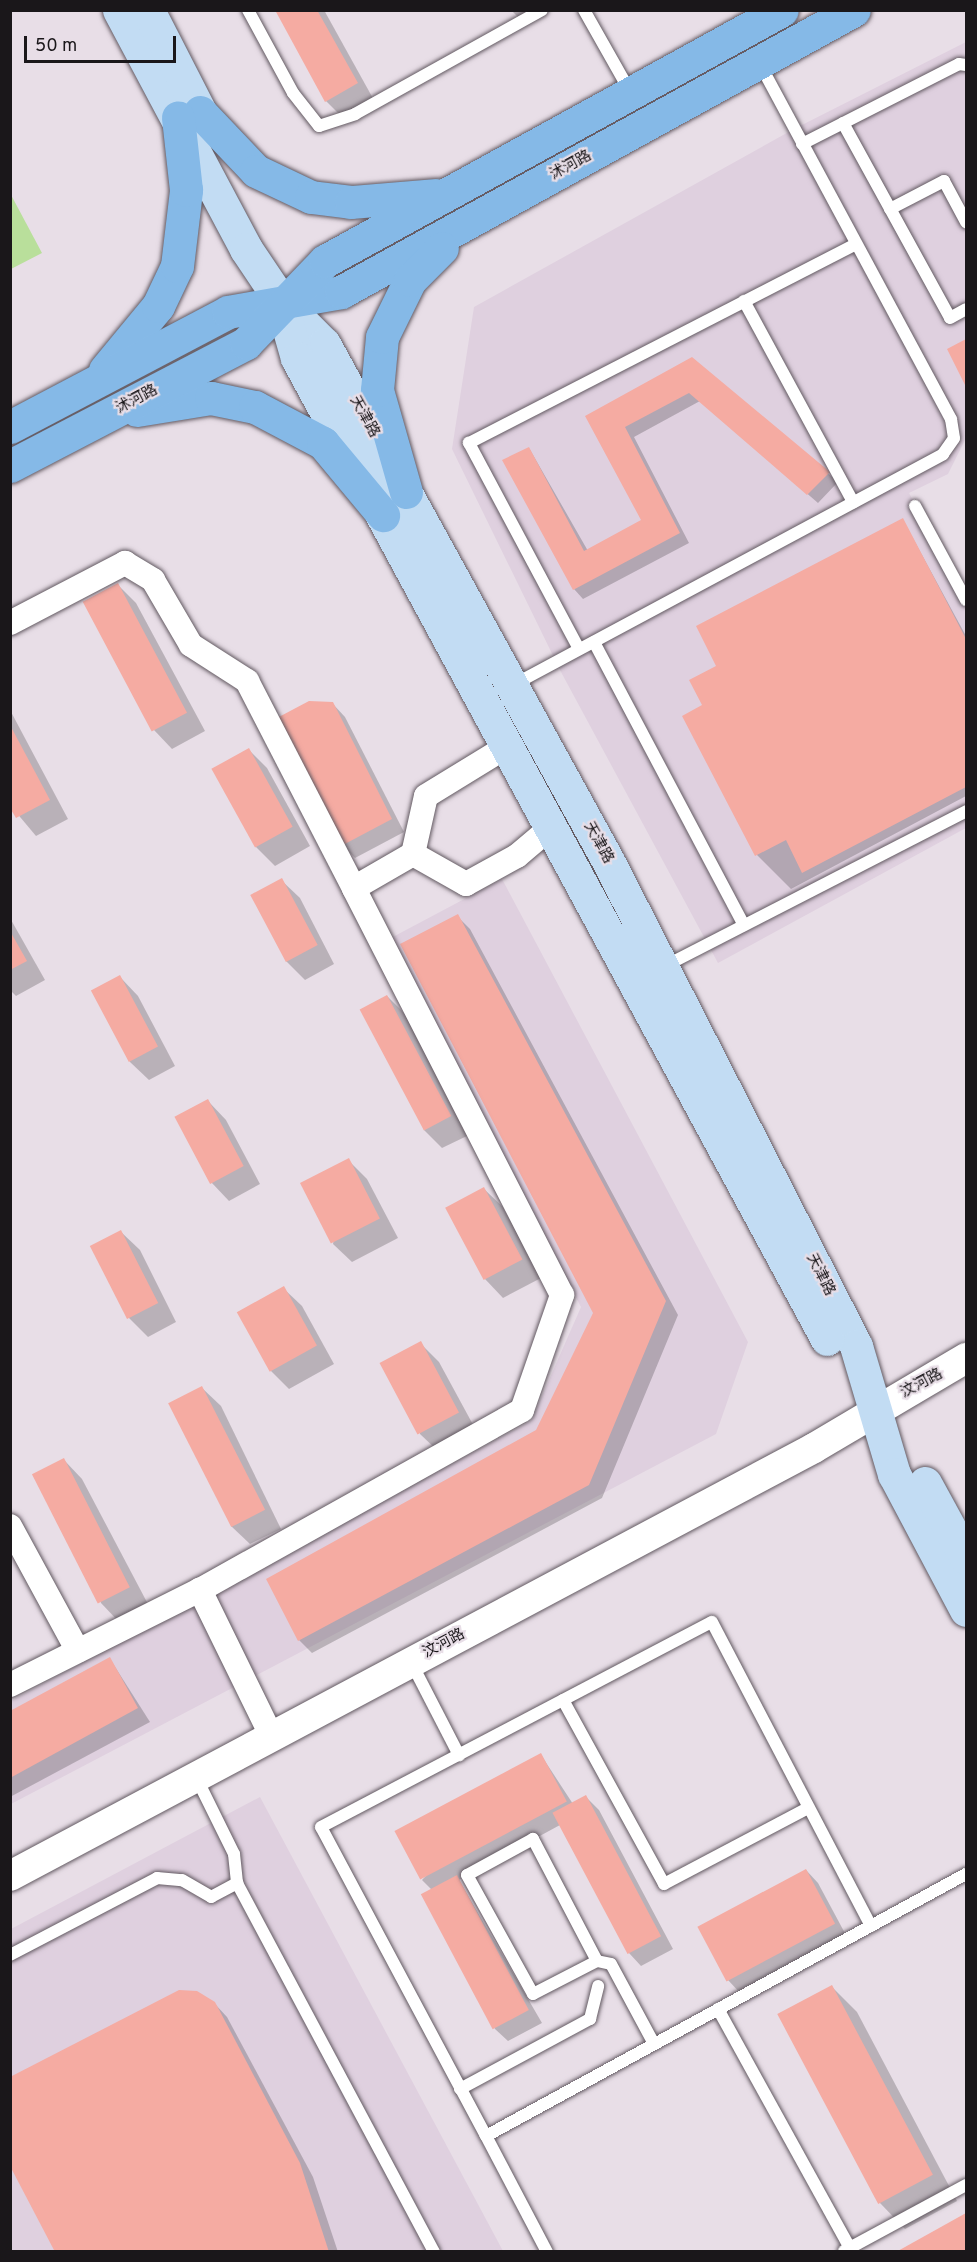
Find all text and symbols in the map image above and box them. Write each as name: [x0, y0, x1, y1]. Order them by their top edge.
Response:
scale bar: [27, 24, 178, 62]
text: 50 m: [35, 35, 77, 58]
street label: 沭河路: [547, 147, 595, 185]
street label: 沭河路: [113, 381, 161, 419]
street label: 天津路: [345, 393, 383, 441]
street label: 天津路: [579, 819, 617, 867]
street label: 天津路: [802, 1251, 838, 1299]
street label: 汶河路: [898, 1365, 946, 1403]
street label: 汶河路: [420, 1625, 468, 1663]

